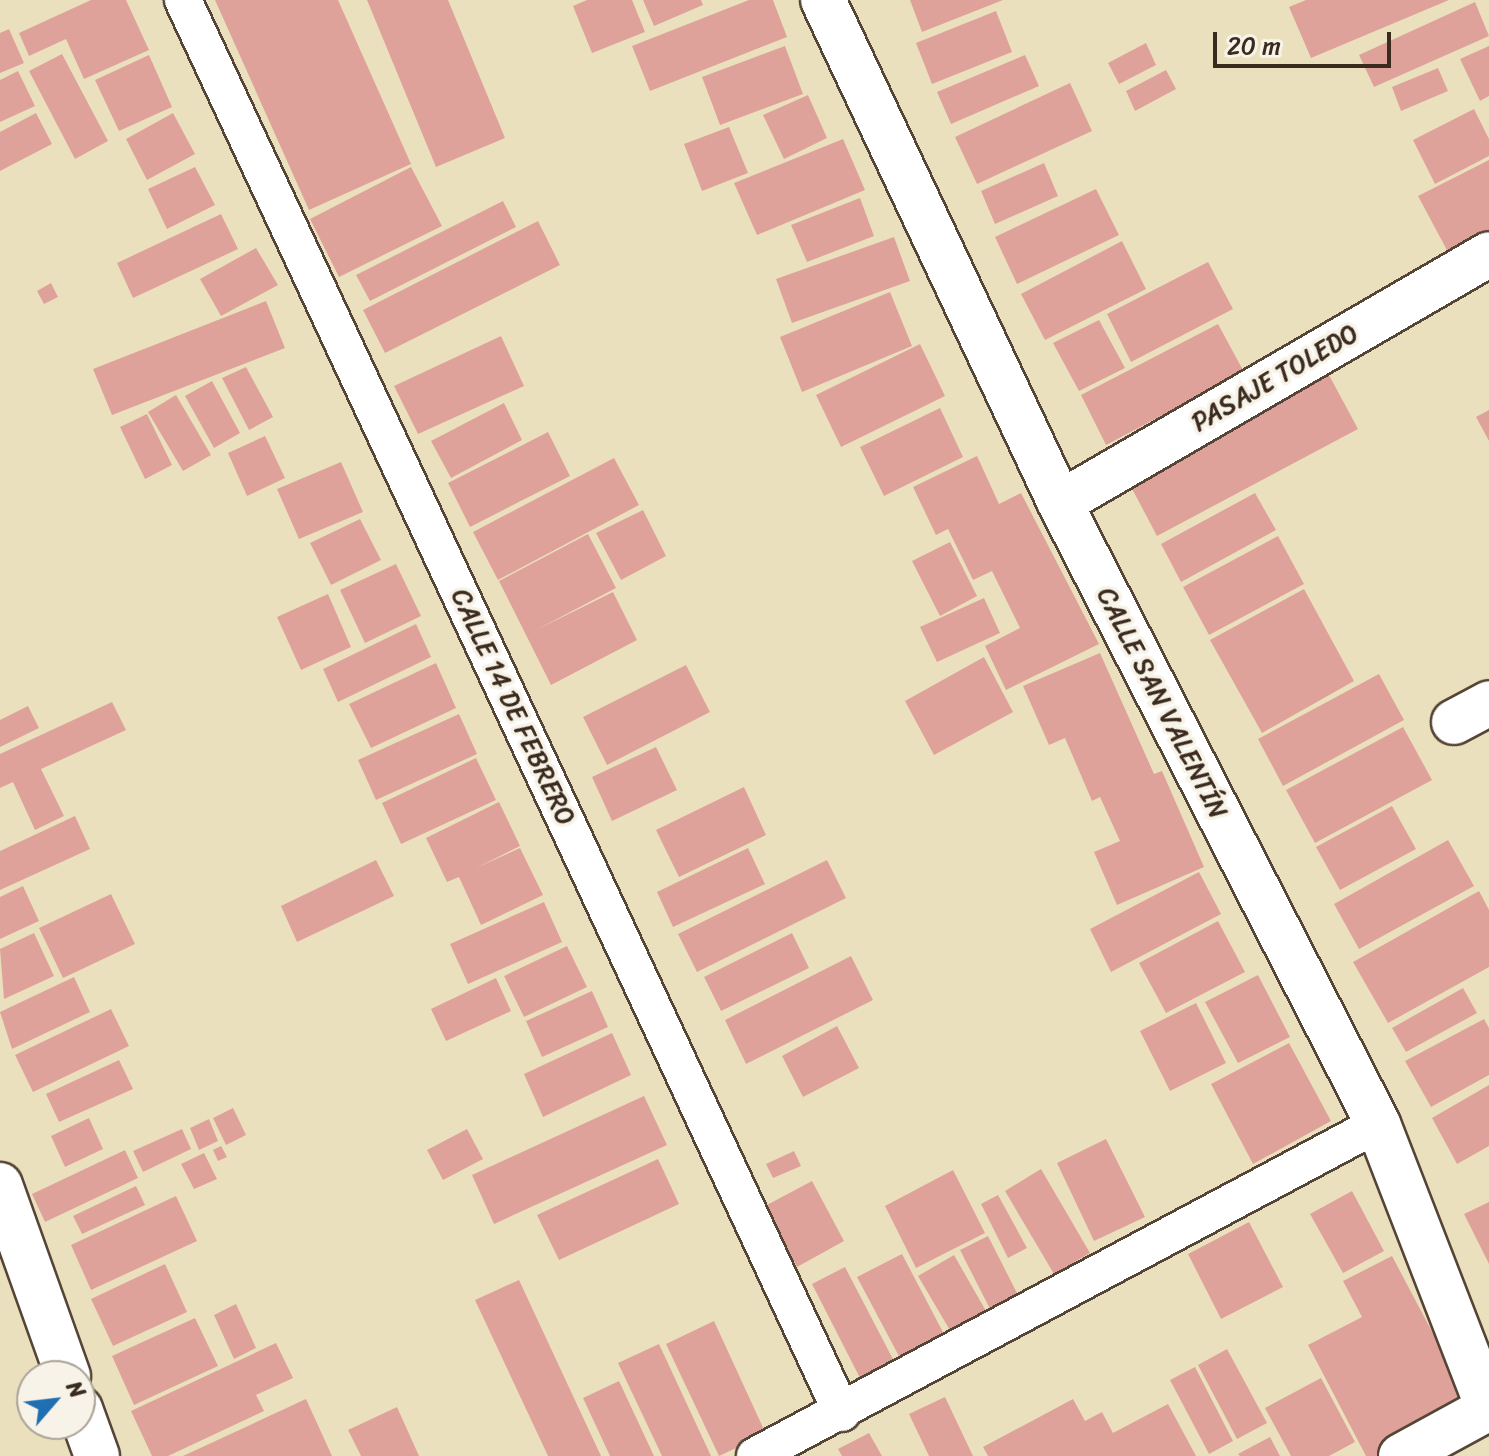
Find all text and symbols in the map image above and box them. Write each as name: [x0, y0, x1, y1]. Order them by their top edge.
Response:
scale bar: [1217, 16, 1395, 66]
text: 20 m: [1227, 25, 1281, 67]
street label: PASAJE TOLEDO: [1186, 318, 1364, 438]
street label: CALLE SAN VALENTÍN: [1091, 583, 1233, 823]
street label: CALLE 14 DE FEBRERO: [445, 584, 581, 830]
north arrow: [16, 1360, 96, 1440]
text: N: [55, 1374, 97, 1405]

